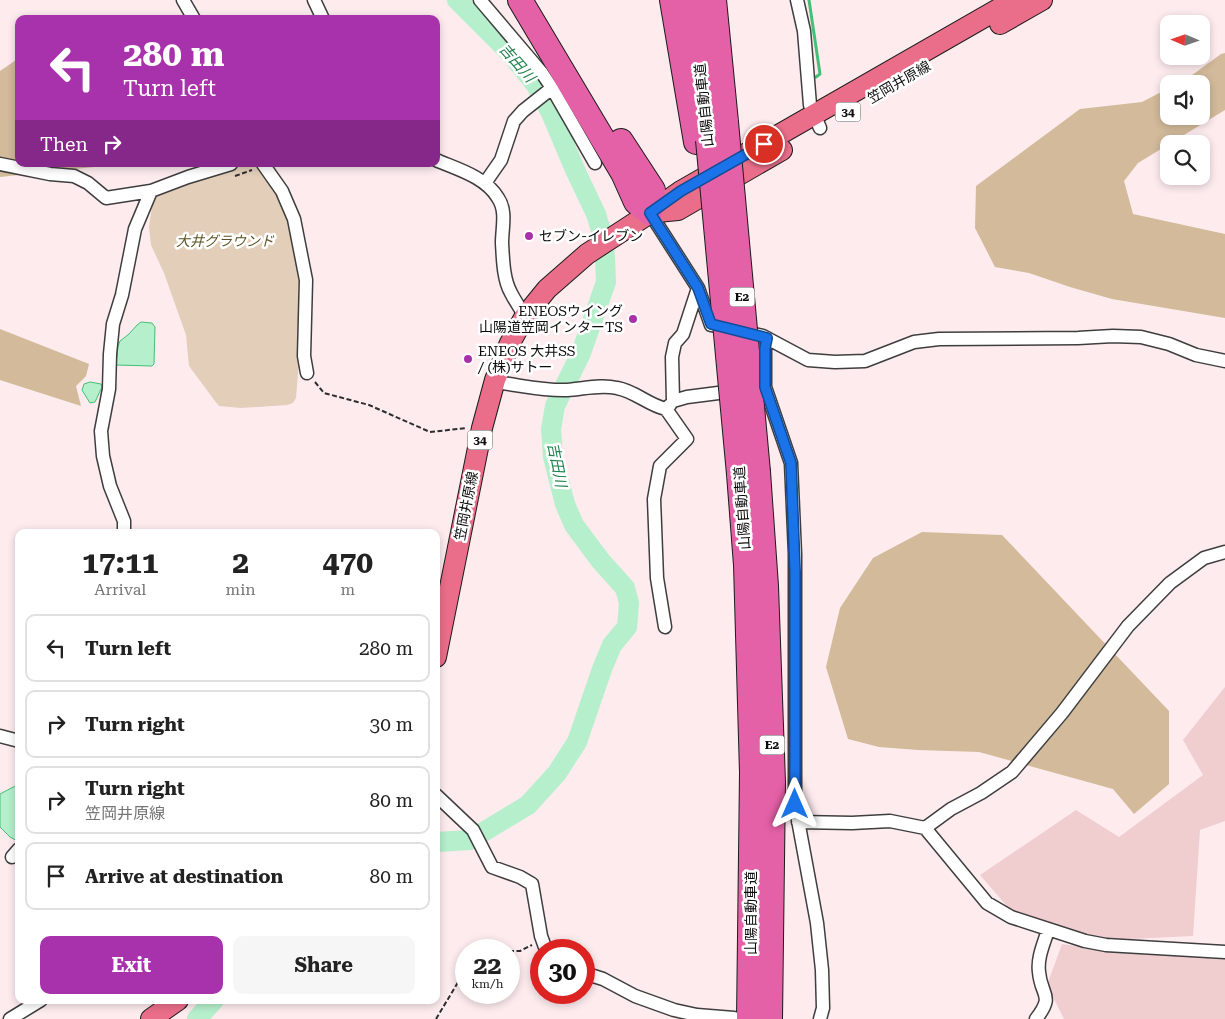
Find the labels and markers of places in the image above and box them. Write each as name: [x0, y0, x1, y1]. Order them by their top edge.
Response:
pin: [743, 123, 785, 165]
place label: セブン-イレブン: [539, 228, 643, 244]
marker: セブン-イレブン: [523, 230, 535, 242]
place label: ENEOSウイング 山陽道笠岡インターTS: [479, 303, 623, 335]
marker: ENEOSウイング 山陽道笠岡インターTS: [627, 313, 639, 325]
place label: ENEOS 大井SS / (株)サトー: [477, 343, 576, 375]
marker: ENEOS 大井SS / (株)サトー: [462, 353, 474, 365]

